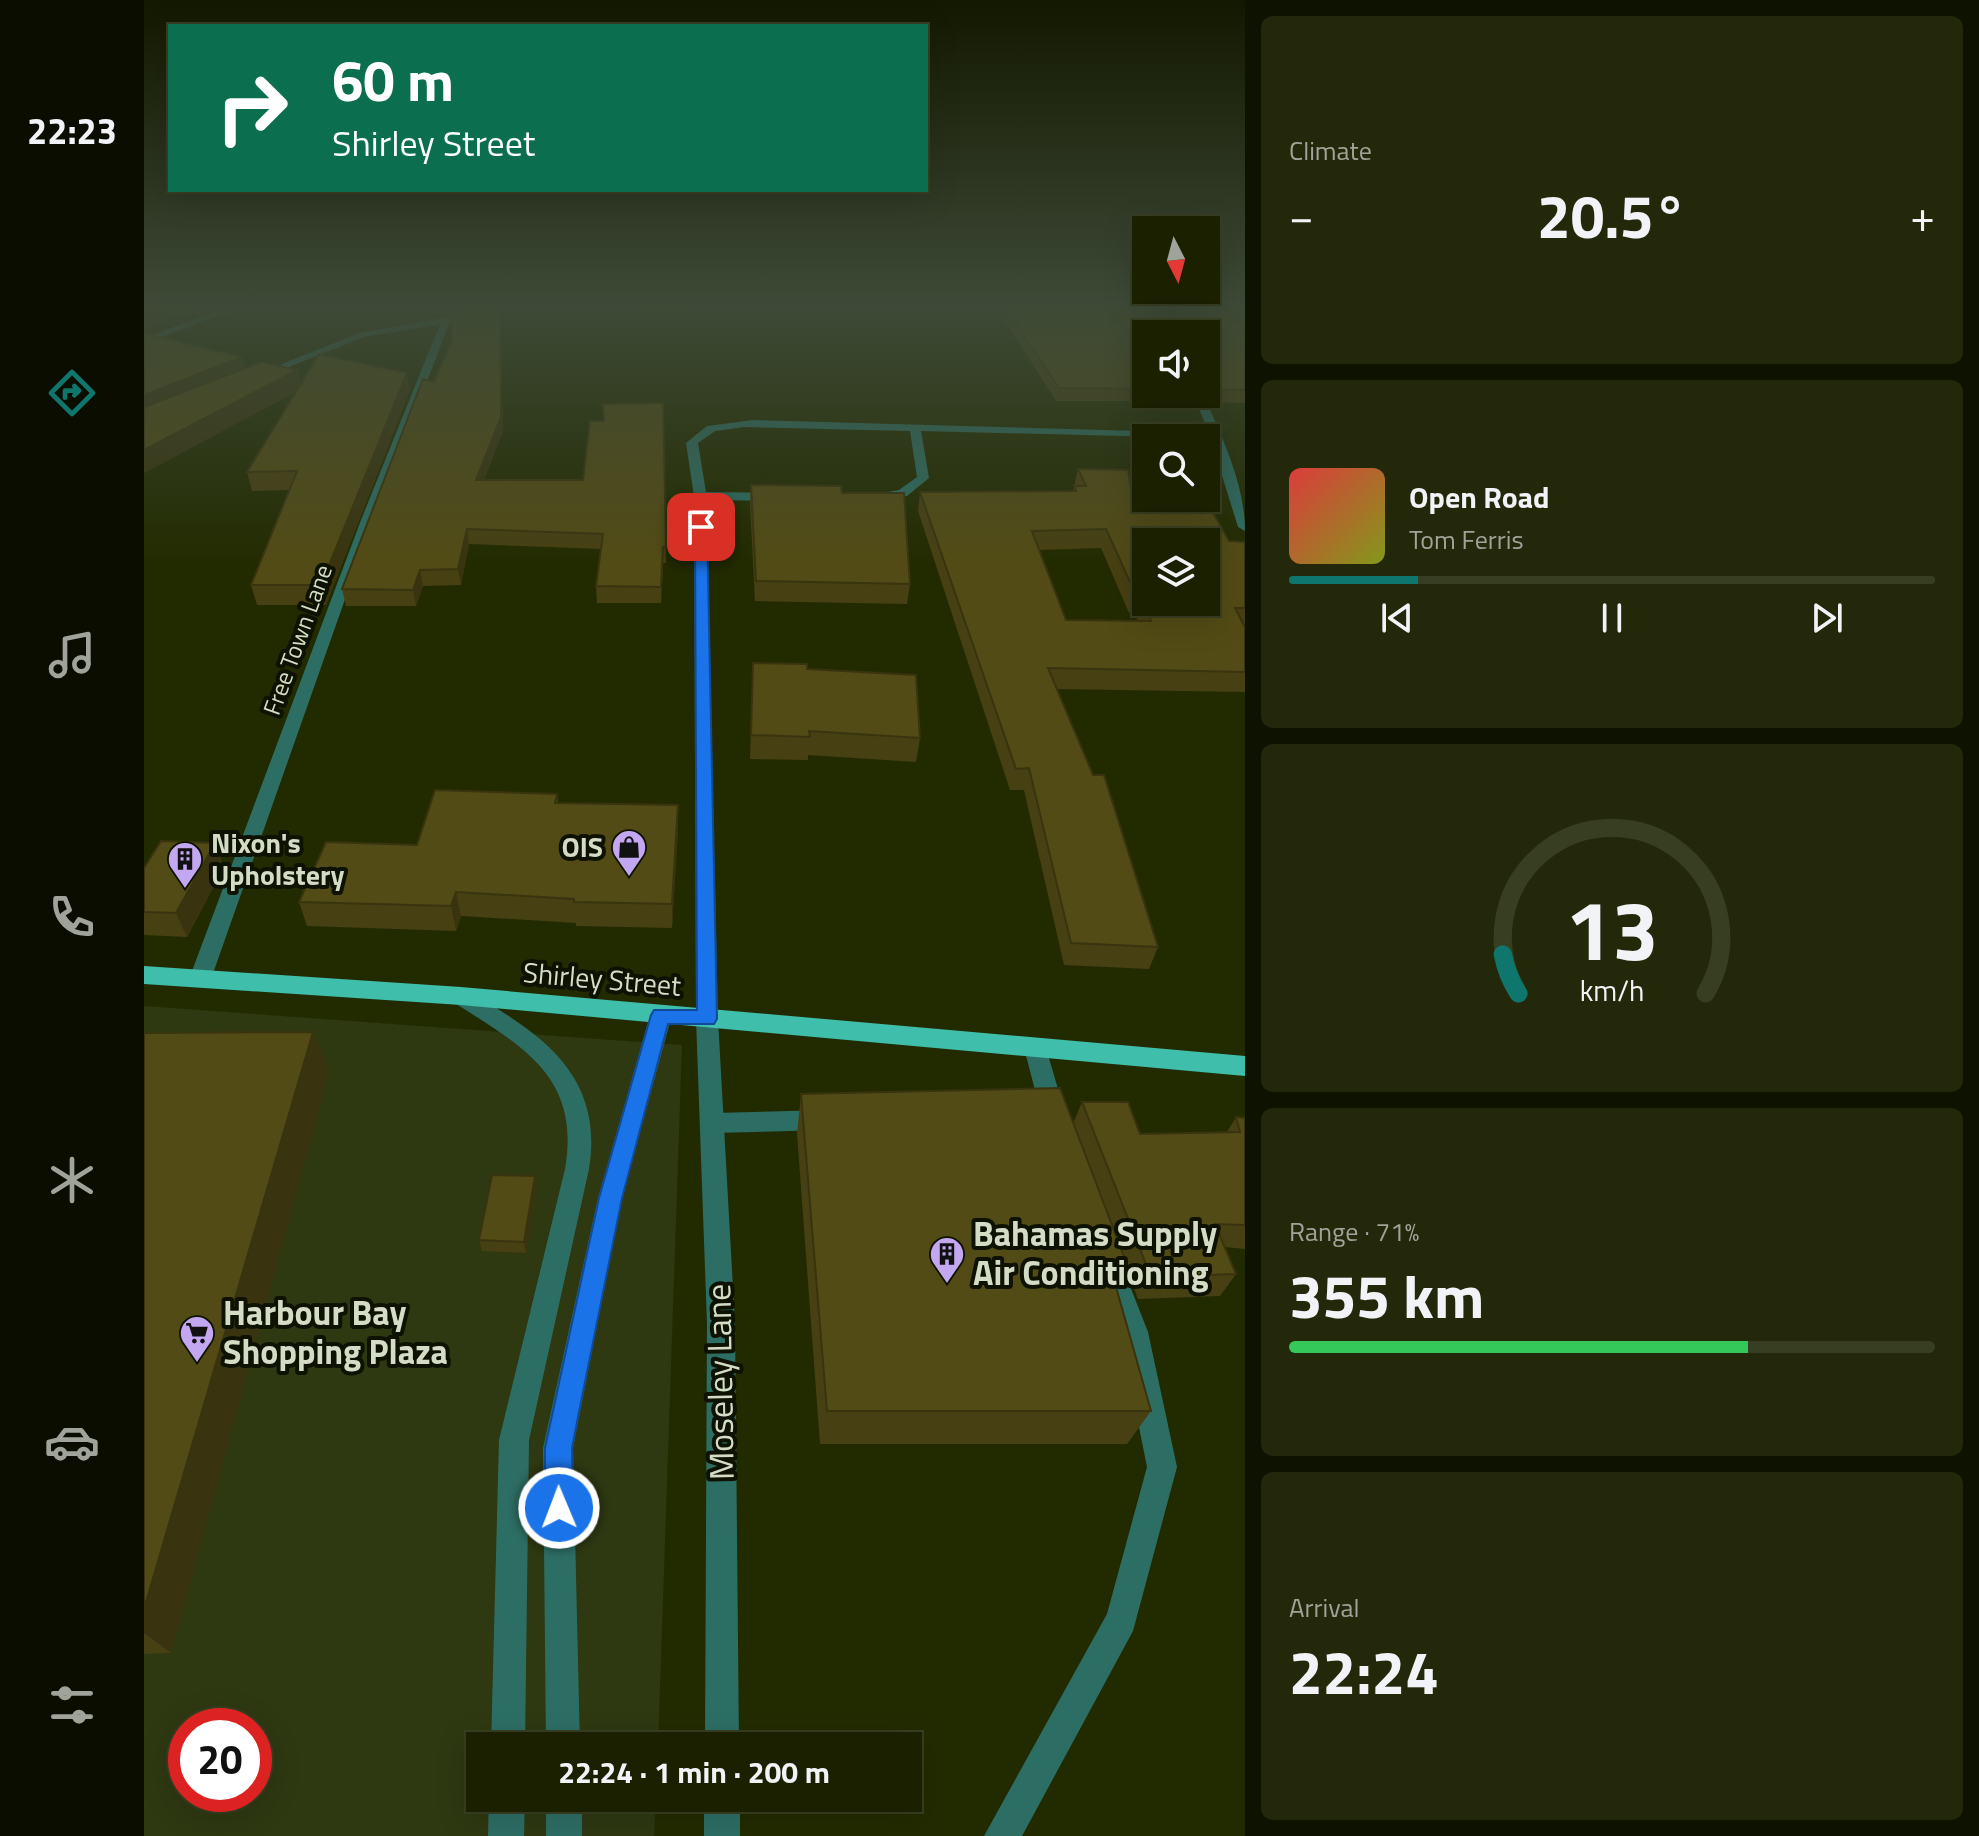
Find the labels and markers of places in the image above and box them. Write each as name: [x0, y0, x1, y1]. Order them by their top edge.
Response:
pin: [667, 493, 735, 561]
place label: Nixon's Upholstery: [211, 821, 344, 896]
place label: OIS: [562, 825, 603, 868]
shop icon: OIS: [610, 828, 648, 878]
building icon: Nixon's Upholstery: [166, 840, 204, 890]
place label: Bahamas Supply Air Conditioning: [973, 1207, 1217, 1298]
building icon: Bahamas Supply Air Conditioning: [928, 1235, 966, 1285]
place label: Harbour Bay Shopping Plaza: [223, 1286, 448, 1377]
supermarket icon: Harbour Bay Shopping Plaza: [178, 1314, 216, 1364]

